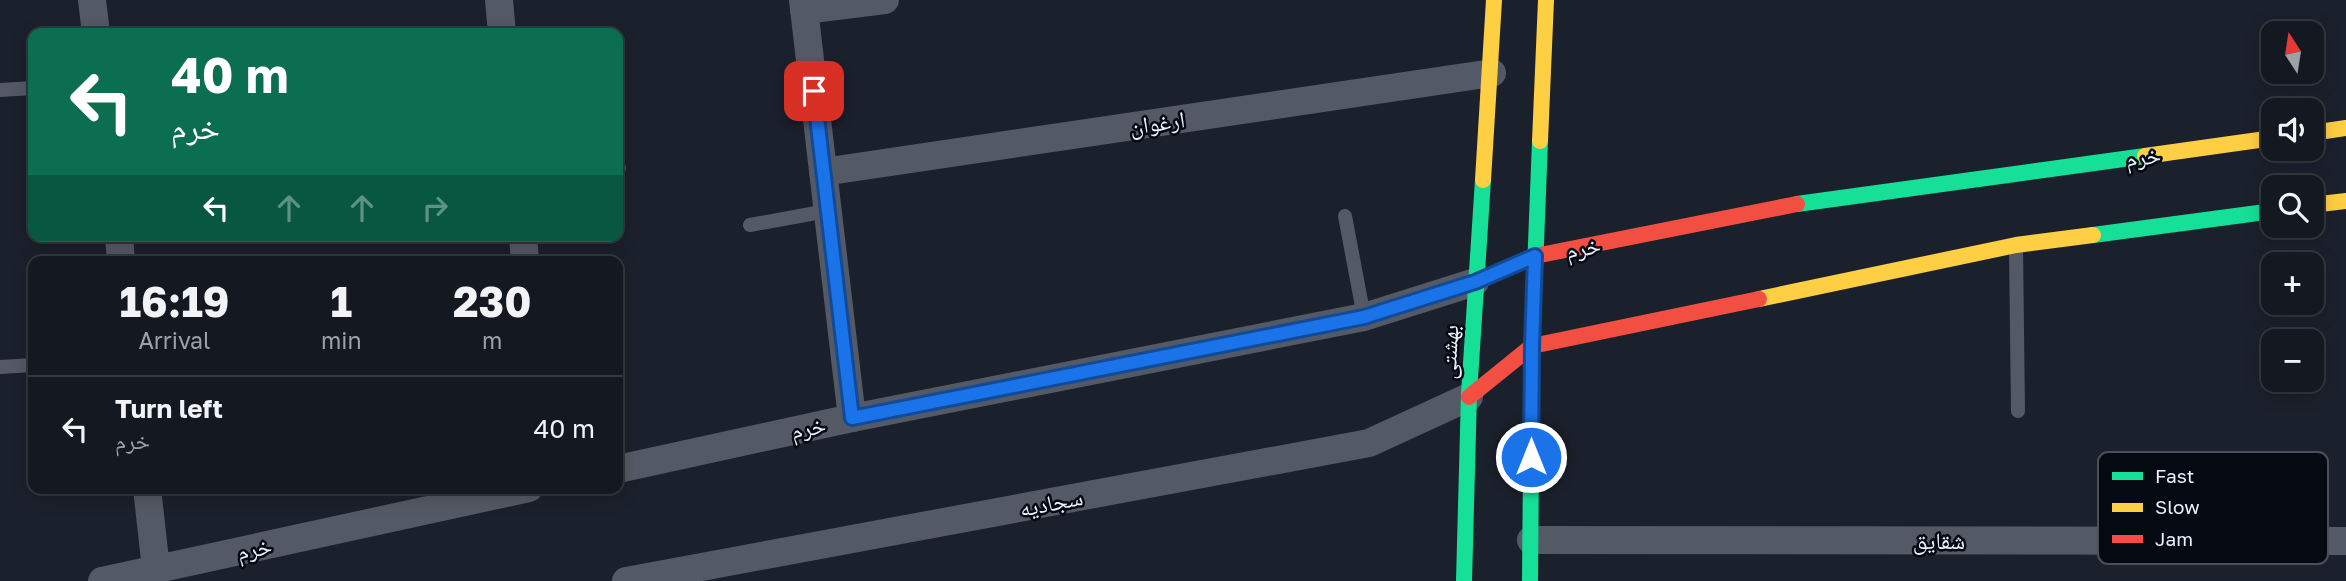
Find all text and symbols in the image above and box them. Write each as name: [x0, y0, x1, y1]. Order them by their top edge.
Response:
north arrow: [2261, 21, 2324, 84]
map controls: [2261, 21, 2324, 392]
text: 40 m: [171, 45, 289, 104]
icon: left: [56, 56, 147, 147]
pin: [784, 61, 844, 121]
icon: arrive: [795, 72, 833, 110]
button: sound: [2261, 98, 2324, 161]
street label: ارغوان: [1127, 104, 1187, 141]
text: خرم: [171, 108, 220, 146]
street label: خرم: [2124, 140, 2163, 175]
button: search: [2261, 175, 2324, 238]
icon: left: [197, 189, 235, 227]
icon: ahead: [270, 189, 308, 227]
icon: ahead: [343, 189, 381, 227]
icon: right: [416, 189, 454, 227]
street label: خرم: [1563, 230, 1604, 267]
button: +: [2261, 252, 2324, 315]
text: 16:19: [119, 276, 229, 326]
text: 1: [330, 276, 352, 326]
text: 230: [453, 276, 532, 326]
street label: بهشتی: [1433, 324, 1464, 380]
text: Arrival: [138, 326, 210, 354]
text: min: [321, 326, 362, 354]
text: m: [482, 326, 502, 354]
button: −: [2261, 329, 2324, 392]
text: Turn left: [115, 393, 223, 424]
icon: left: [56, 410, 94, 448]
street label: خرم: [788, 410, 829, 447]
text: 40 m: [534, 413, 595, 444]
position arrow: [1494, 420, 1568, 494]
text: خرم: [115, 426, 150, 454]
legend: [2098, 452, 2328, 564]
text: Fast: [2155, 464, 2194, 487]
street label: سجادیه: [1017, 482, 1085, 522]
text: Slow: [2155, 495, 2200, 518]
street label: شقایق: [1913, 526, 1965, 555]
text: Jam: [2155, 527, 2193, 550]
street label: خرم: [234, 531, 275, 568]

